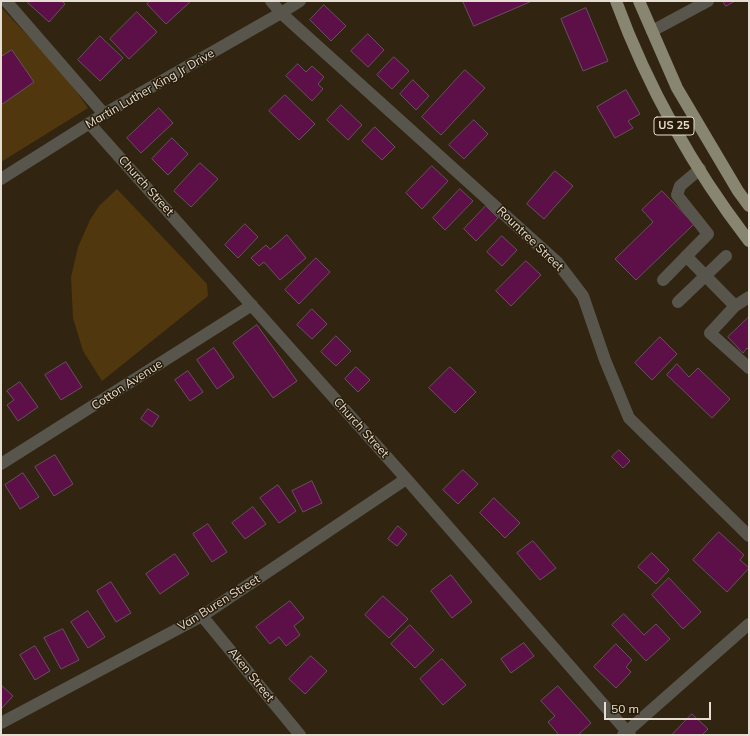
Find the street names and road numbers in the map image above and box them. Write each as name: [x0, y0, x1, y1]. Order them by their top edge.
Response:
street label: Martin Luther King Jr Drive: [83, 46, 217, 132]
road number: US 25: [654, 117, 694, 135]
street label: Church Street: [115, 153, 177, 219]
street label: Rountree Street: [494, 204, 566, 274]
street label: Cotton Avenue: [89, 357, 165, 413]
street label: Church Street: [330, 395, 392, 461]
street label: Van Buren Street: [175, 572, 263, 634]
street label: Aken Street: [225, 645, 277, 705]

